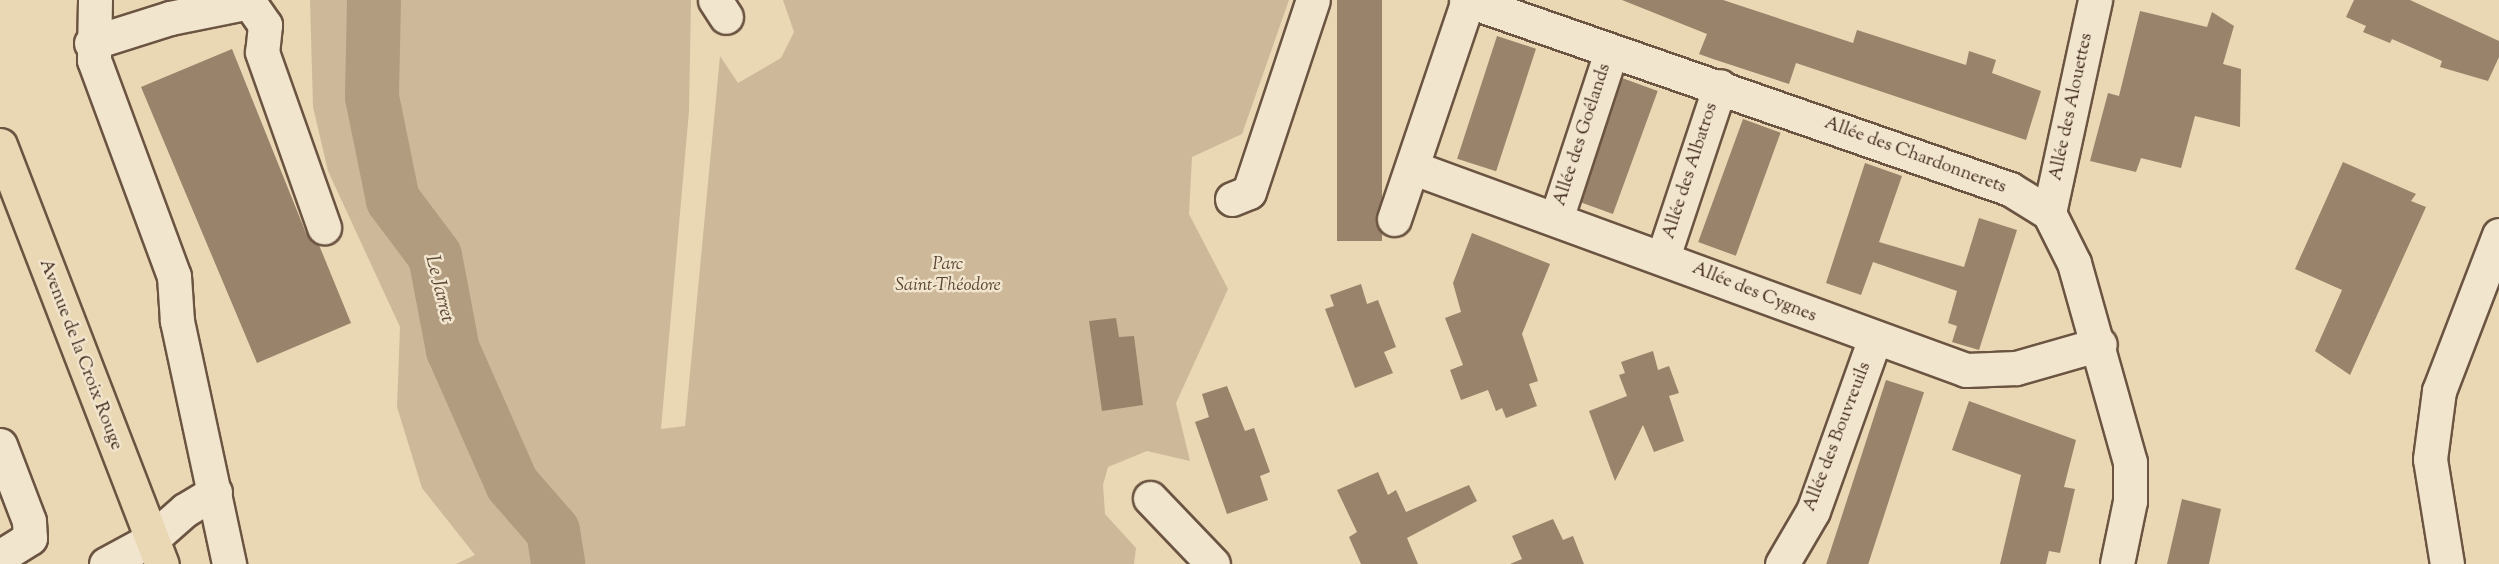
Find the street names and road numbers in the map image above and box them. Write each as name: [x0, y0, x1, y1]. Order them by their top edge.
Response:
street label: Allée des Alouettes: [2046, 31, 2098, 183]
street label: Allée des Goélands: [1550, 61, 1616, 209]
street label: Allée des Albatros: [1659, 100, 1723, 242]
street label: Allée des Chardonnerets: [1821, 113, 2009, 199]
street label: Avenue de la Croix Rouge: [34, 257, 126, 453]
street label: Allée des Cygnes: [1689, 258, 1819, 328]
street label: Allée des Bouvreuils: [1800, 359, 1876, 515]

